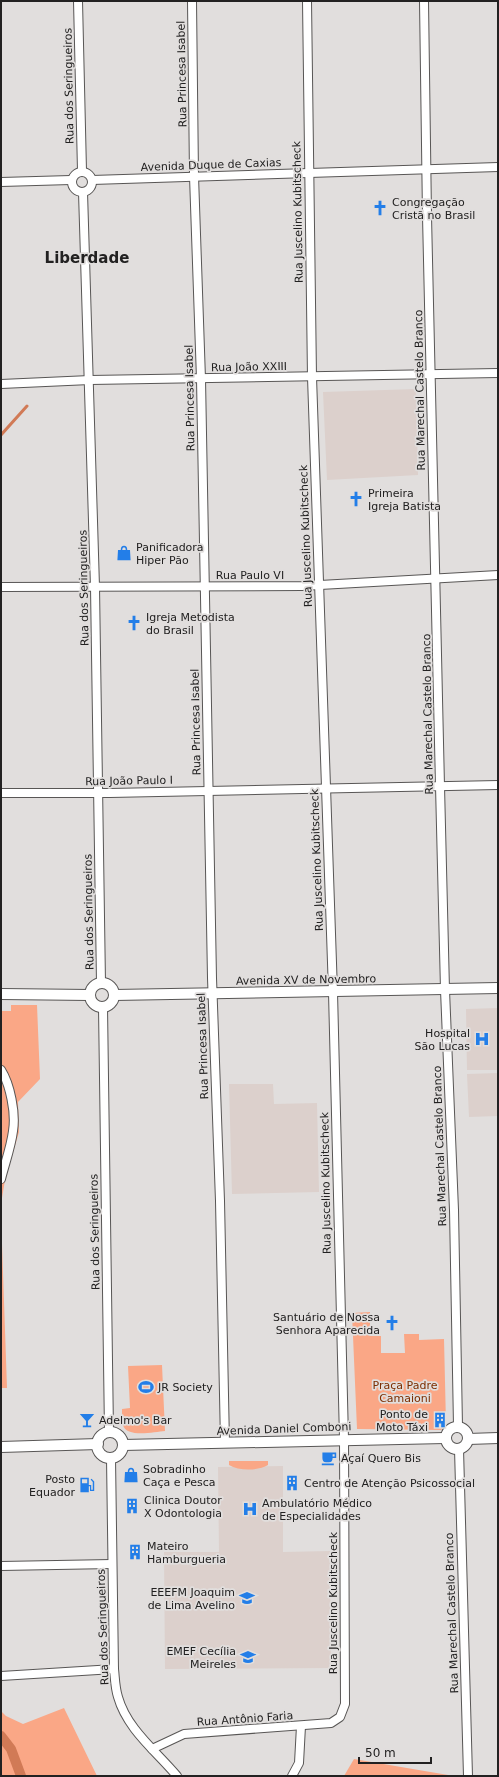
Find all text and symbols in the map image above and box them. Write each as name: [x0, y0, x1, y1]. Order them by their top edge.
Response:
street label: Rua Princesa Isabel: [175, 21, 189, 127]
street label: Rua dos Seringueiros: [61, 28, 77, 144]
street label: Rua Juscelino Kubitscheck: [290, 140, 306, 283]
street label: Avenida Duque de Caxias: [140, 156, 282, 174]
place label: Congregação Cristã no Brasil: [392, 196, 475, 222]
church icon: Congregação Cristã no Brasil: [371, 199, 389, 217]
district label: Liberdade: [45, 249, 129, 267]
street label: Rua Marechal Castelo Branco: [412, 309, 428, 471]
street label: Rua Princesa Isabel: [183, 345, 197, 451]
street label: Rua João XXIII: [211, 360, 287, 374]
street label: Rua Juscelino Kubitscheck: [297, 464, 315, 607]
place label: Primeira Igreja Batista: [368, 487, 441, 513]
church icon: Primeira Igreja Batista: [347, 490, 365, 508]
street label: Rua dos Seringueiros: [76, 530, 92, 646]
place label: Panificadora Hiper Pão: [136, 541, 204, 567]
shop icon: Panificadora Hiper Pão: [115, 544, 133, 562]
street label: Rua Paulo VI: [216, 569, 284, 582]
place label: Igreja Metodista do Brasil: [146, 611, 235, 637]
church icon: Igreja Metodista do Brasil: [125, 614, 143, 632]
street label: Rua Marechal Castelo Branco: [420, 633, 436, 795]
street label: Rua Princesa Isabel: [189, 669, 203, 775]
street label: Rua João Paulo I: [85, 774, 173, 788]
street label: Rua Juscelino Kubitscheck: [308, 788, 326, 931]
street label: Rua dos Seringueiros: [81, 854, 97, 970]
street label: Avenida XV de Novembro: [236, 972, 376, 988]
street label: Rua Princesa Isabel: [195, 992, 211, 1100]
place label: Hospital São Lucas: [415, 1027, 470, 1053]
hospital icon: Hospital São Lucas: [473, 1030, 491, 1048]
street label: Rua Marechal Castelo Branco: [431, 1065, 449, 1227]
street label: Rua Juscelino Kubitscheck: [318, 1111, 334, 1254]
street label: Rua dos Seringueiros: [87, 1174, 103, 1290]
place label: Santuário de Nossa Senhora Aparecida: [273, 1311, 380, 1337]
church icon: Santuário de Nossa Senhora Aparecida: [383, 1314, 401, 1332]
sports icon: JR Society: [137, 1378, 155, 1396]
park label: Praça Padre Camaioni: [373, 1379, 438, 1405]
place label: JR Society: [157, 1381, 213, 1394]
place label: Ponto de Moto Táxi: [376, 1408, 428, 1434]
bar icon: Adelmo's Bar: [78, 1411, 96, 1429]
building icon: Ponto de Moto Táxi: [431, 1411, 449, 1429]
place label: Adelmo's Bar: [99, 1414, 172, 1427]
street label: Avenida Daniel Comboni: [216, 1420, 352, 1438]
cafe icon: Açaí Quero Bis: [320, 1449, 338, 1467]
place label: Açaí Quero Bis: [341, 1452, 421, 1465]
place label: Sobradinho Caça e Pesca: [143, 1463, 216, 1489]
shop icon: Sobradinho Caça e Pesca: [122, 1466, 140, 1484]
place label: Posto Equador: [29, 1473, 75, 1499]
building icon: Centro de Atenção Psicossocial: [283, 1474, 301, 1492]
fuel station icon: Posto Equador: [78, 1476, 96, 1494]
place label: Centro de Atenção Psicossocial: [304, 1477, 475, 1490]
place label: Clinica Doutor X Odontologia: [144, 1494, 222, 1520]
building icon: Clinica Doutor X Odontologia: [123, 1497, 141, 1515]
place label: Ambulatório Médico de Especialidades: [262, 1497, 372, 1523]
hospital icon: Ambulatório Médico de Especialidades: [241, 1500, 259, 1518]
street label: Rua Juscelino Kubitscheck: [327, 1531, 340, 1674]
street label: Rua Marechal Castelo Branco: [443, 1532, 461, 1694]
place label: Mateiro Hamburgueria: [147, 1540, 226, 1566]
building icon: Mateiro Hamburgueria: [126, 1543, 144, 1561]
street label: Rua dos Seringueiros: [94, 1568, 112, 1685]
place label: EEEFM Joaquim de Lima Avelino: [148, 1586, 235, 1612]
school or university icon: EEEFM Joaquim de Lima Avelino: [238, 1589, 256, 1607]
place label: EMEF Cecília Meireles: [166, 1645, 236, 1671]
school or university icon: EMEF Cecília Meireles: [239, 1648, 257, 1666]
street label: Rua Antônio Faria: [196, 1709, 294, 1729]
scale bar: [359, 1739, 431, 1765]
text: 50 m: [365, 1746, 396, 1760]

